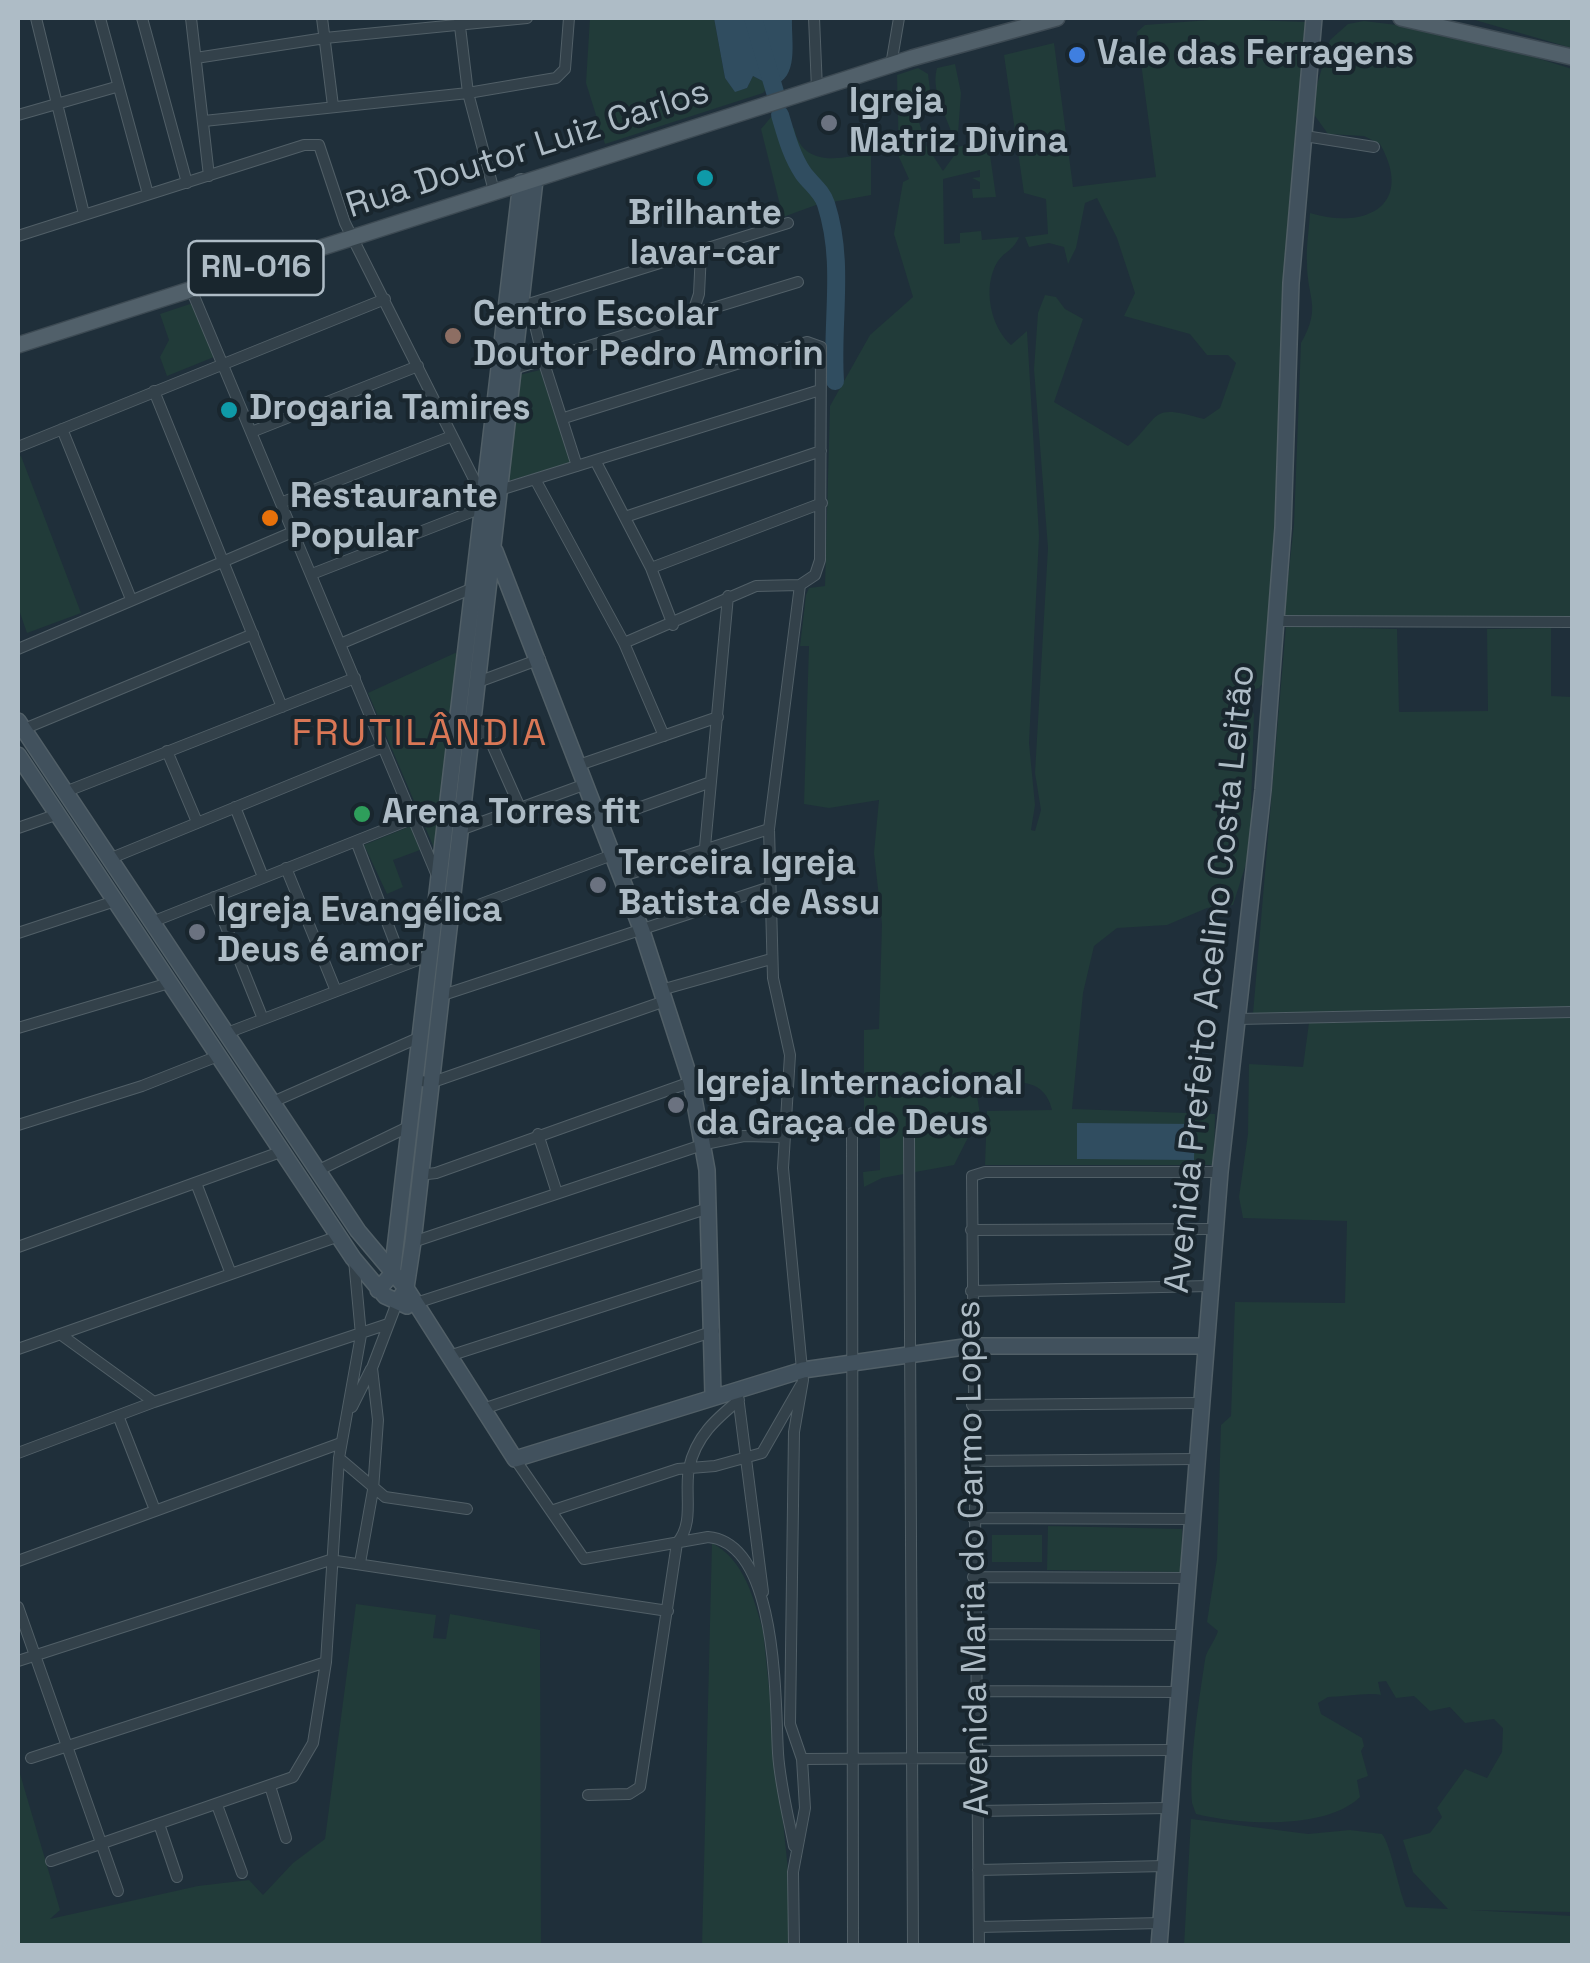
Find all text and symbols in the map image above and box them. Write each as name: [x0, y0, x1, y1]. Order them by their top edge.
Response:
place label: Vale das Ferragens: [1097, 34, 1414, 76]
marker: Vale das Ferragens: [1066, 44, 1088, 66]
street label: Rua Doutor Luiz Carlos: [341, 72, 715, 228]
place label: Igreja Matriz Divina: [849, 82, 1068, 164]
marker: Igreja Matriz Divina: [818, 112, 840, 134]
marker: Brilhante lavar-car: [694, 167, 716, 189]
place label: Brilhante lavar-car: [628, 194, 782, 276]
road number: RN-016: [188, 241, 324, 295]
place label: Centro Escolar Doutor Pedro Amorin: [473, 295, 824, 377]
marker: Centro Escolar Doutor Pedro Amorin: [442, 325, 464, 347]
place label: Drogaria Tamires: [249, 389, 531, 431]
marker: Drogaria Tamires: [218, 399, 240, 421]
place label: Restaurante Popular: [290, 477, 498, 559]
marker: Restaurante Popular: [259, 507, 281, 529]
street label: Avenida Prefeito Acelino Costa Leitão: [1157, 663, 1265, 1295]
district label: FRUTILÂNDIA: [291, 712, 549, 758]
place label: Arena Torres fit: [382, 793, 641, 835]
marker: Arena Torres fit: [351, 803, 373, 825]
place label: Terceira Igreja Batista de Assu: [618, 844, 880, 926]
marker: Terceira Igreja Batista de Assu: [587, 874, 609, 896]
place label: Igreja Evangélica Deus é amor: [217, 891, 502, 973]
marker: Igreja Evangélica Deus é amor: [186, 921, 208, 943]
place label: Igreja Internacional da Graça de Deus: [696, 1064, 1023, 1146]
marker: Igreja Internacional da Graça de Deus: [665, 1094, 687, 1116]
street label: Avenida Maria do Carmo Lopes: [949, 1300, 999, 1816]

